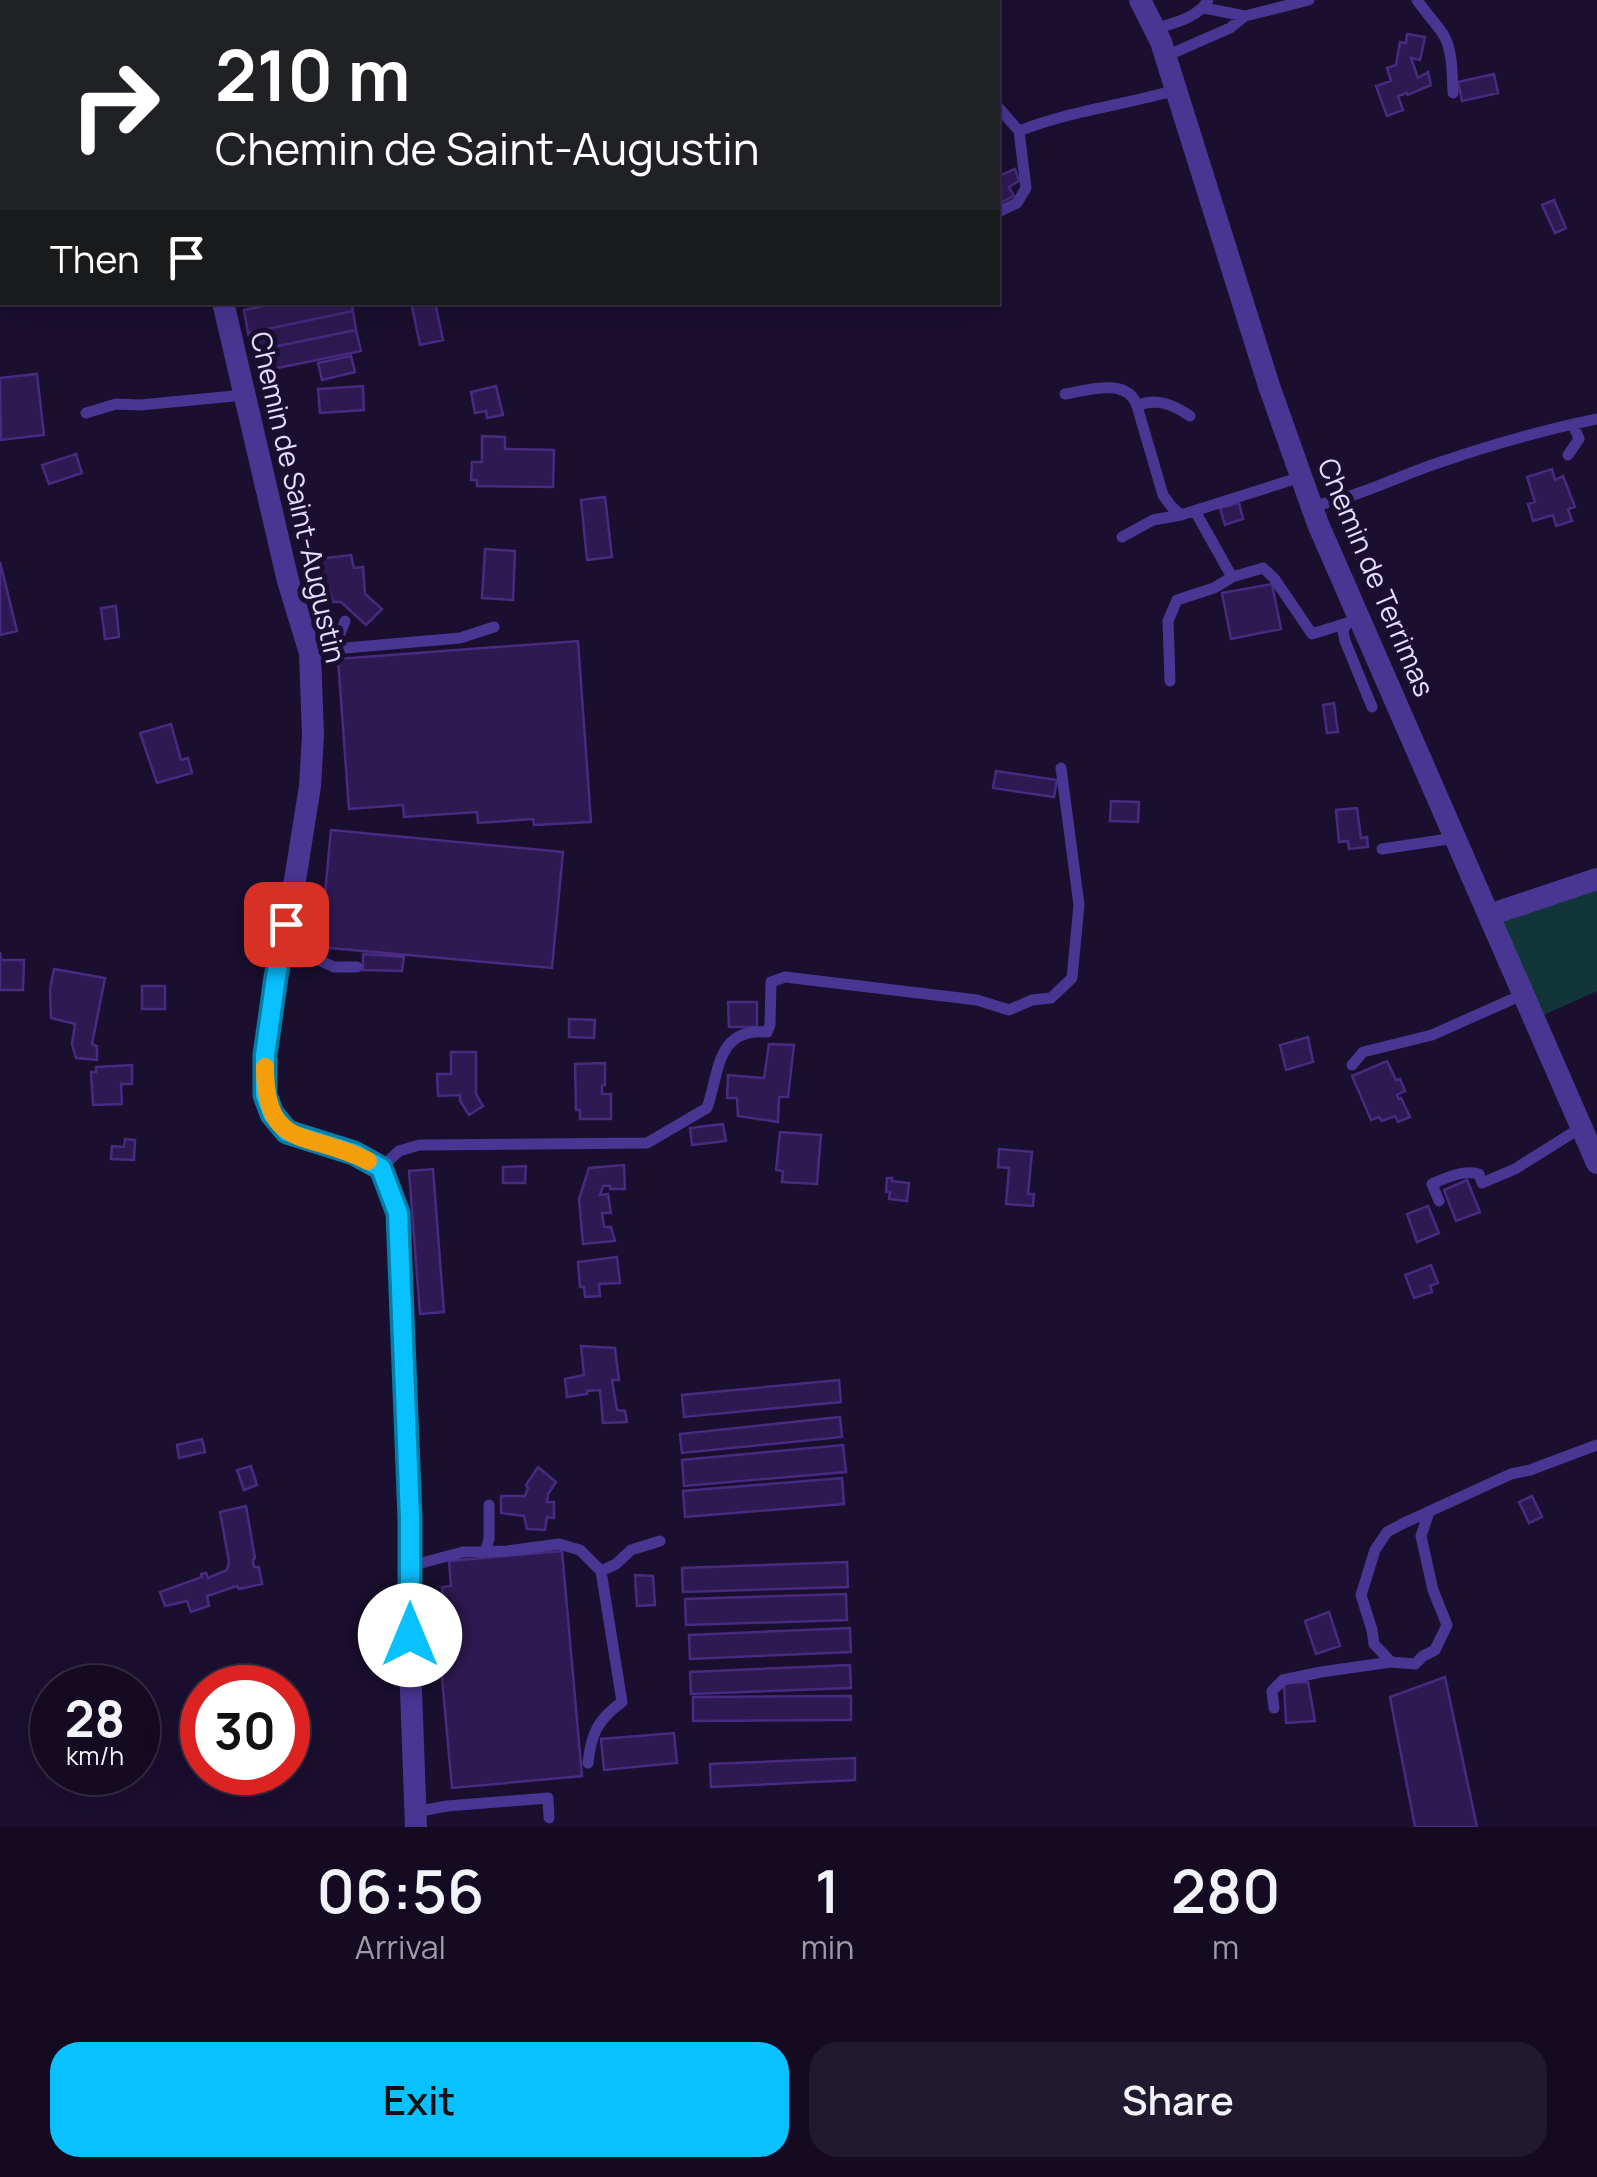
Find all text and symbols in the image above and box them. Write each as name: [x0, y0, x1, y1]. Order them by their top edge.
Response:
text: 210 m: [215, 26, 410, 122]
icon: right: [50, 40, 180, 170]
text: Chemin de Saint-Augustin: [215, 117, 759, 179]
icon: arrive: [159, 230, 214, 285]
text: Then: [50, 232, 139, 284]
street label: Chemin de Saint-Augustin: [242, 328, 356, 666]
street label: Chemin de Terrimas: [1310, 452, 1444, 702]
pin: [244, 882, 329, 967]
icon: arrive: [259, 897, 314, 952]
position arrow: [358, 1583, 462, 1687]
speed limit sign: 30: [180, 1665, 310, 1795]
text: 28: [65, 1684, 125, 1752]
text: km/h: [66, 1738, 124, 1773]
text: 06:56: [316, 1849, 484, 1931]
text: 1: [815, 1849, 840, 1931]
text: 280: [1171, 1849, 1281, 1931]
text: Arrival: [355, 1925, 446, 1969]
text: min: [801, 1925, 854, 1969]
text: m: [1212, 1925, 1239, 1969]
button: Exit: [50, 2042, 789, 2157]
button: Share: [809, 2042, 1547, 2157]

